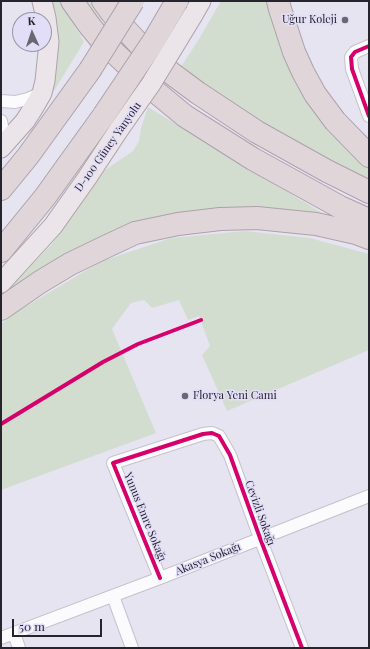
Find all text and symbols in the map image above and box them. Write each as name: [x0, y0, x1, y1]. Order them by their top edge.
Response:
north arrow: [12, 12, 52, 52]
text: K: [27, 13, 36, 28]
place label: Uğur Koleji: [282, 13, 337, 27]
marker: Uğur Koleji: [340, 15, 350, 25]
street label: D-100 Güney Yanyolu: [72, 100, 144, 194]
place label: Florya Yeni Cami: [193, 389, 277, 403]
marker: Florya Yeni Cami: [180, 391, 190, 401]
street label: Yunus Emre Sokağı: [121, 470, 169, 564]
street label: Cevizli Sokağı: [242, 479, 278, 547]
street label: Akasya Sokağı: [173, 540, 243, 578]
scale bar: [14, 611, 104, 637]
text: 50 m: [19, 618, 45, 634]

